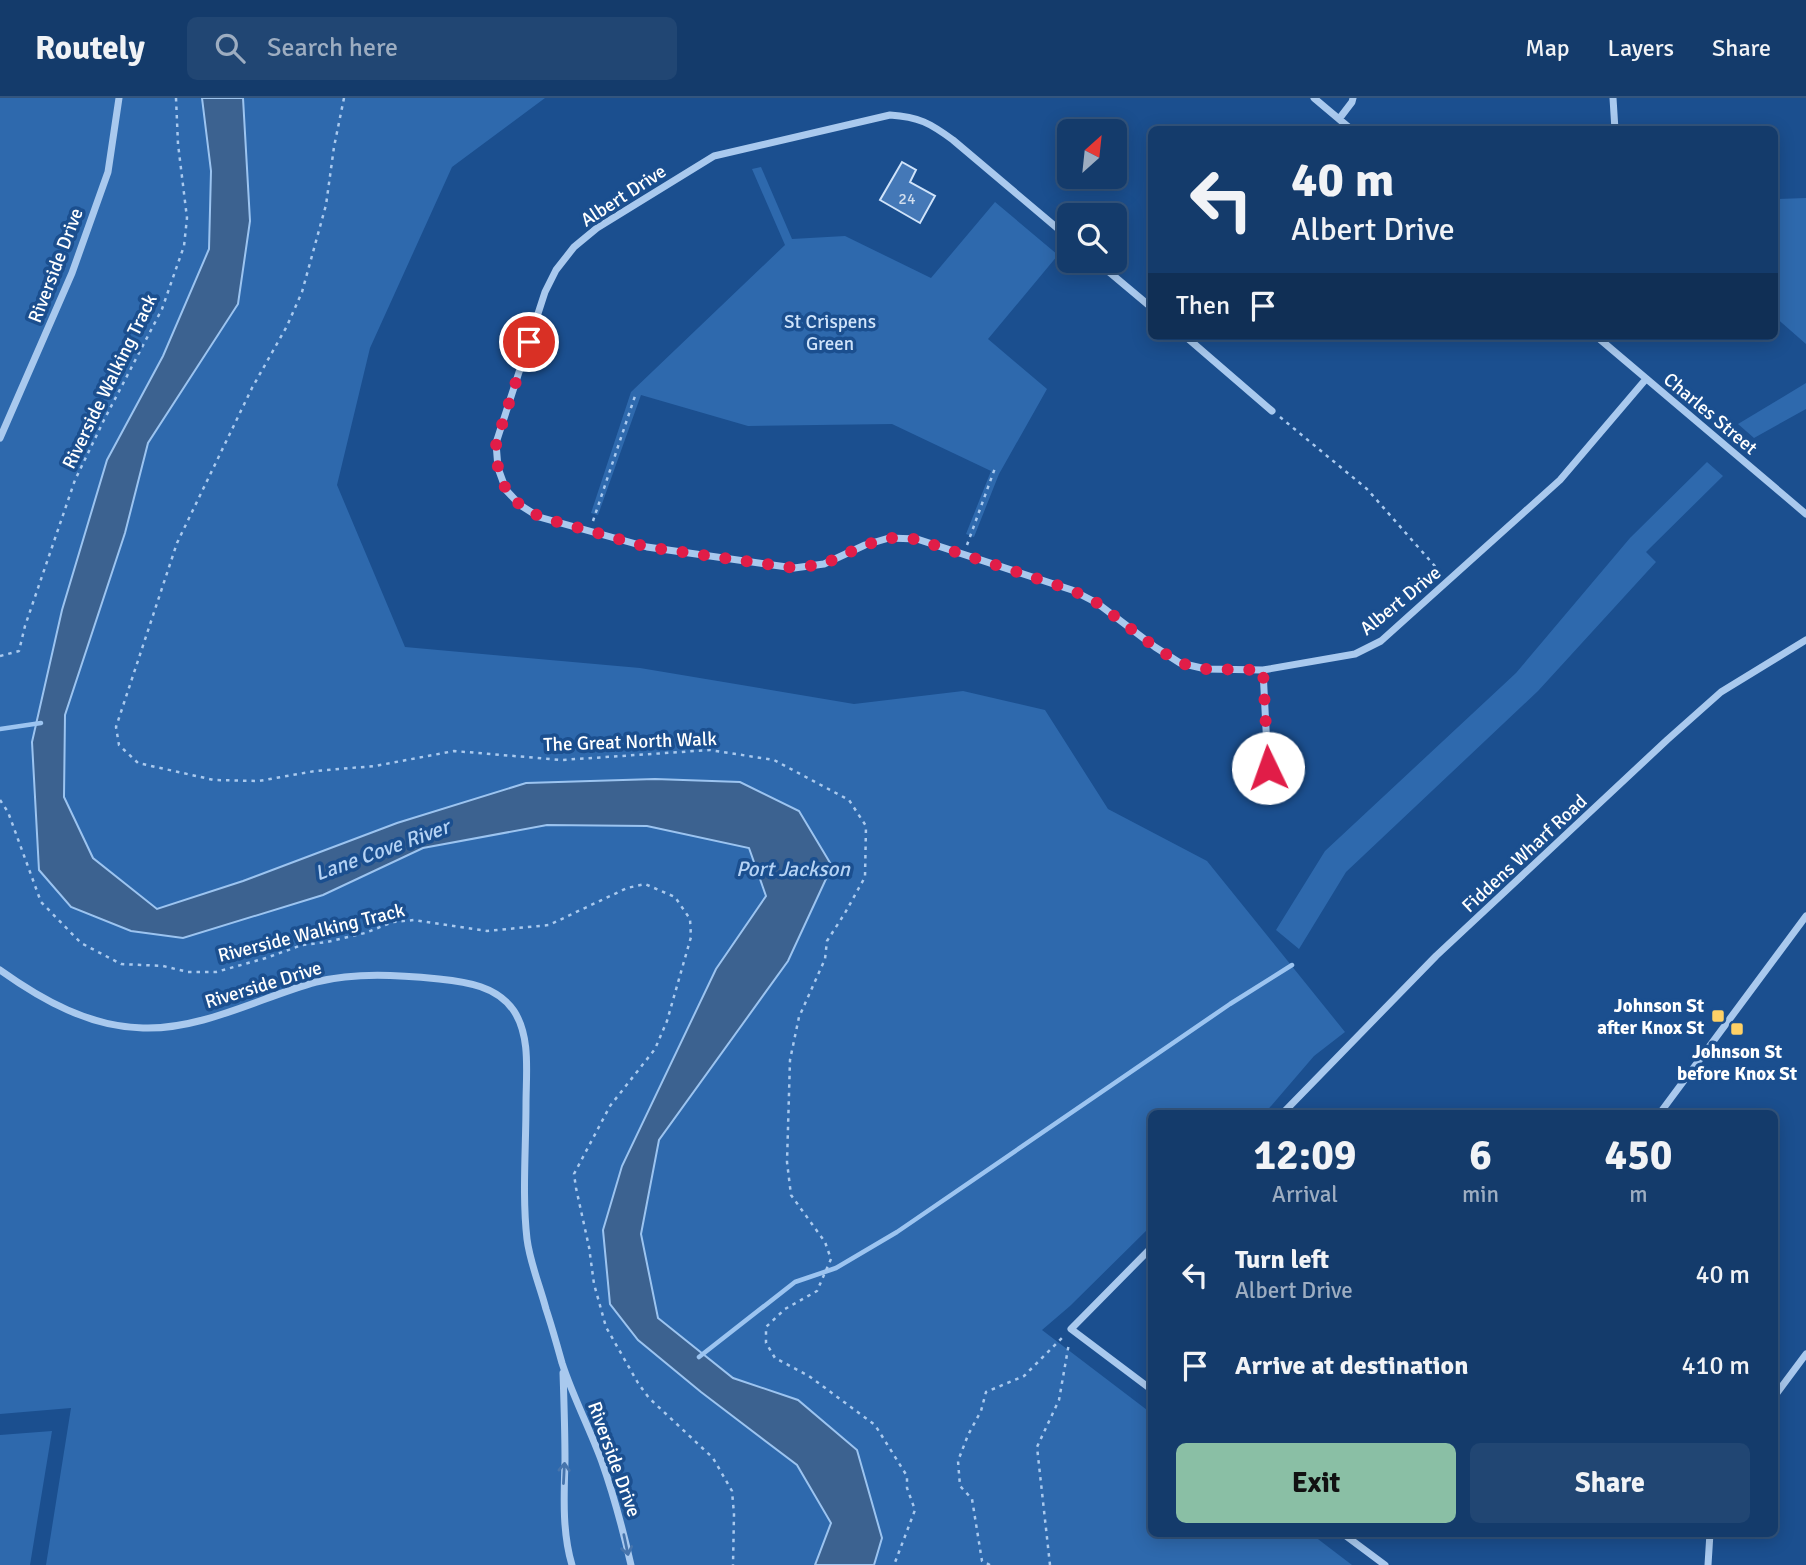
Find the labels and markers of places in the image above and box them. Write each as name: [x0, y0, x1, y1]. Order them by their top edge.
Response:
pin: [499, 312, 559, 372]
place label: Johnson St after Knox St: [1597, 994, 1704, 1040]
marker: Johnson St after Knox St: [1710, 1008, 1726, 1024]
marker: Johnson St before Knox St: [1729, 1021, 1745, 1037]
place label: Johnson St before Knox St: [1677, 1040, 1797, 1086]

